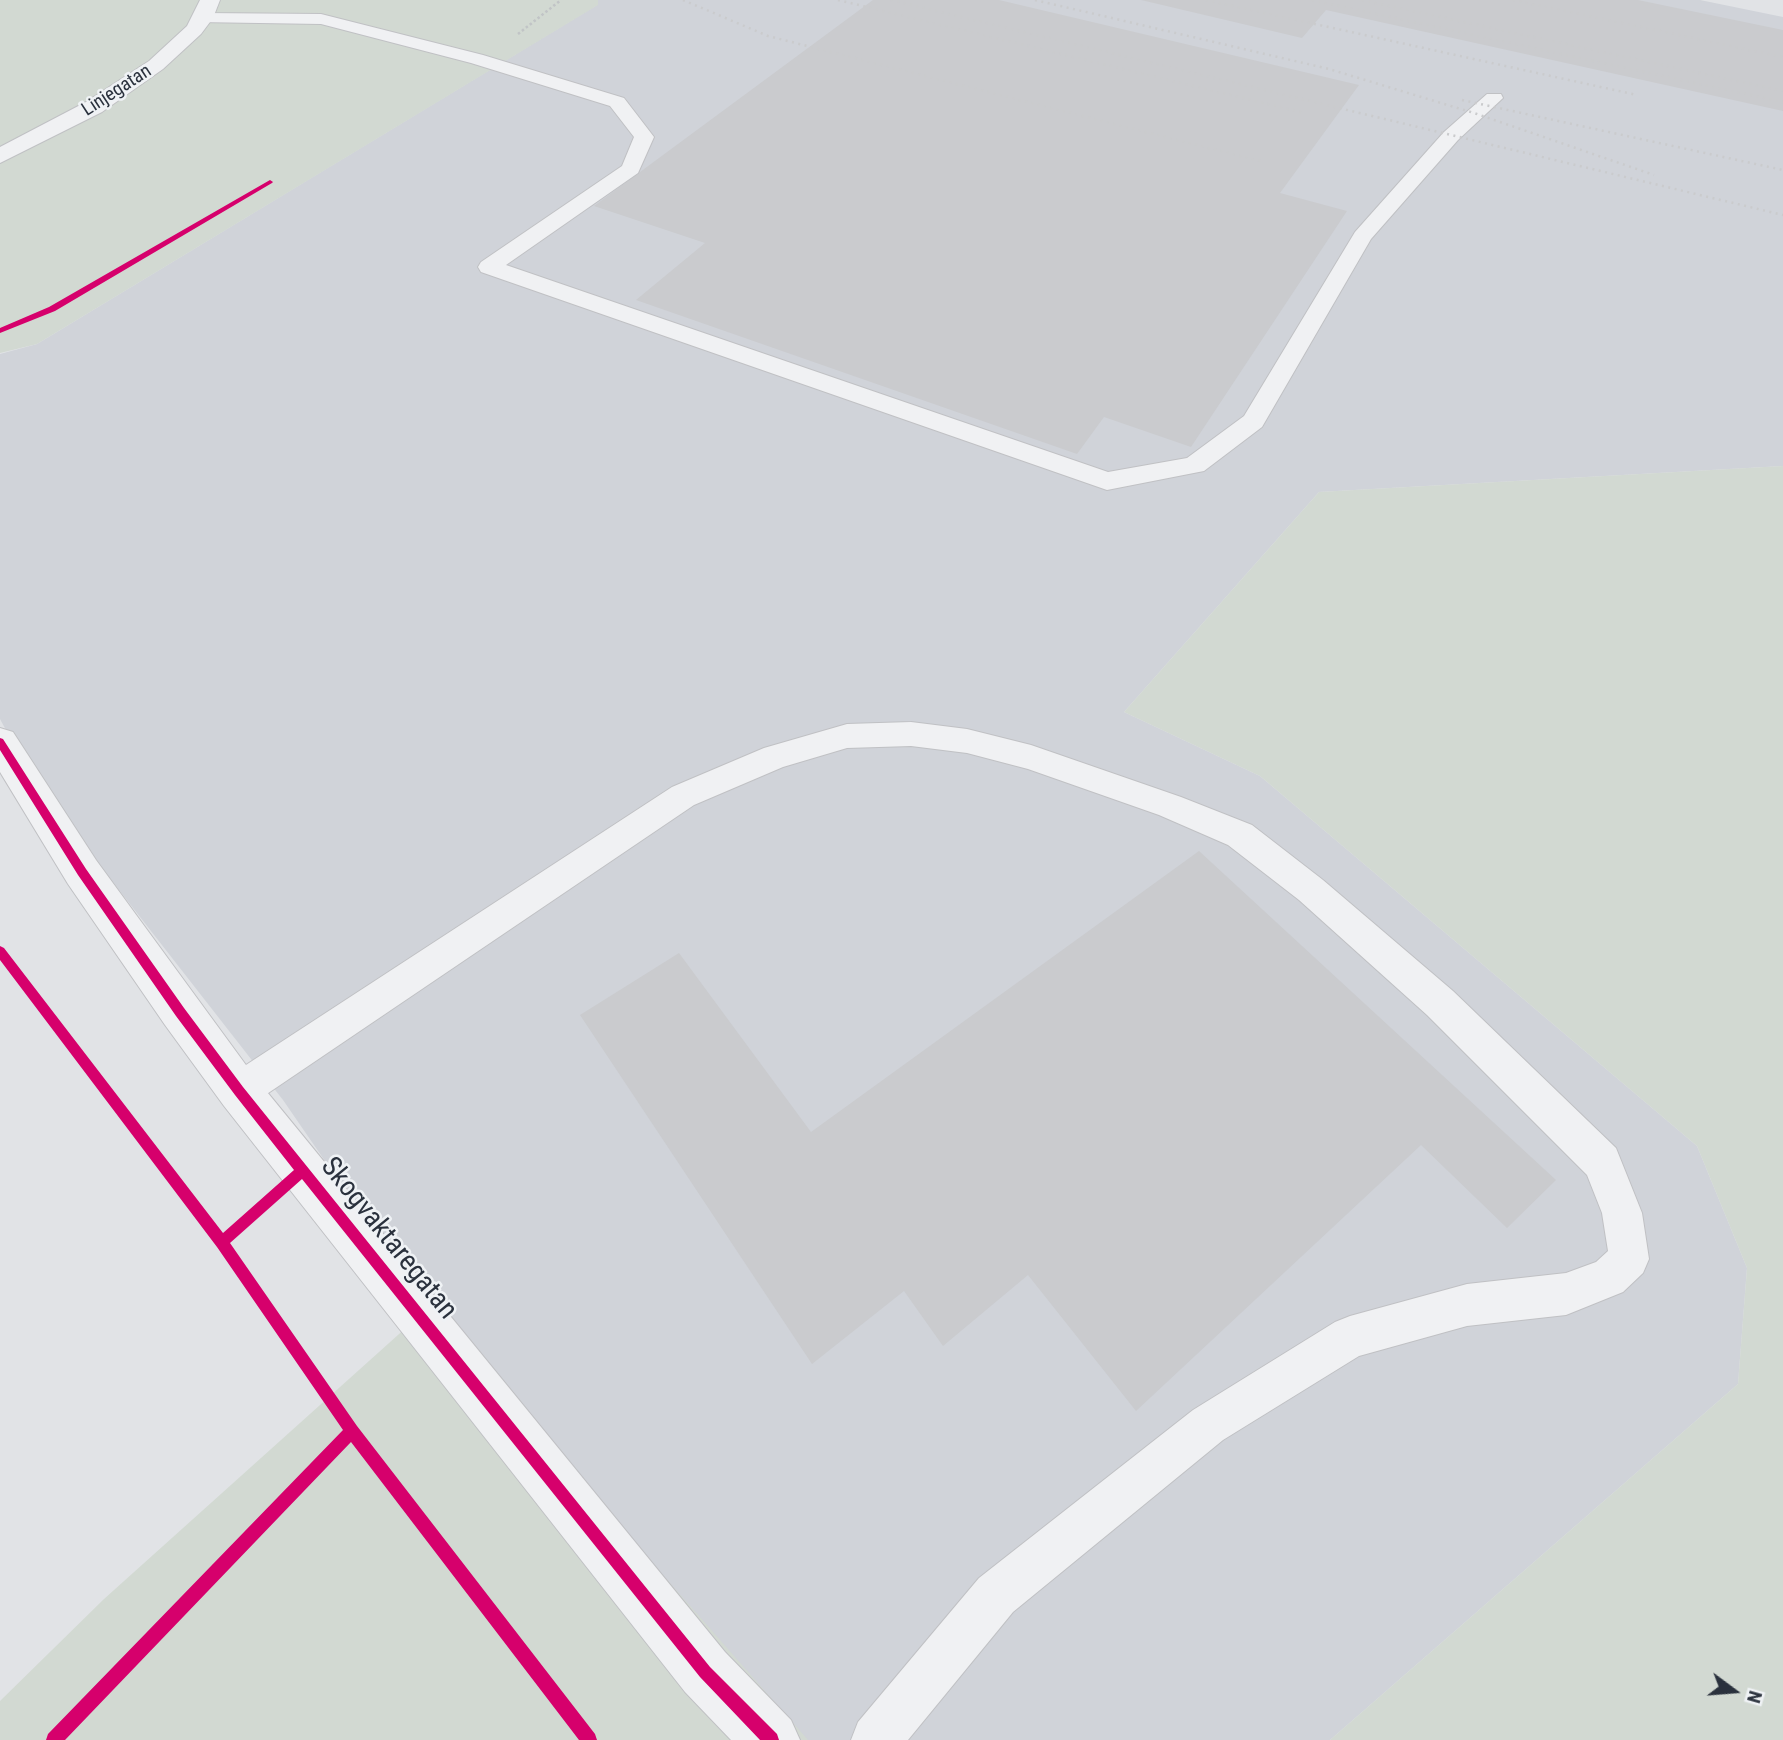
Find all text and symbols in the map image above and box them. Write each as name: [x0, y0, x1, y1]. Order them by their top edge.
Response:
street label: Linjegatan: [78, 60, 156, 122]
street label: Skogvaktaregatan: [313, 1151, 463, 1327]
north arrow: [1699, 1656, 1769, 1726]
text: N: [1742, 1688, 1767, 1706]

